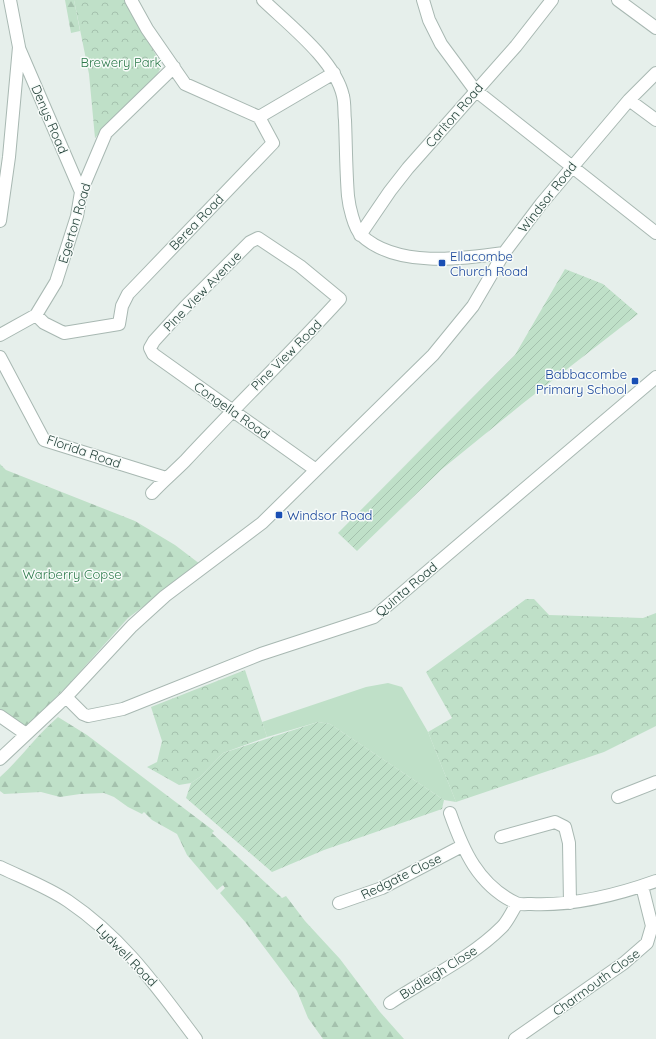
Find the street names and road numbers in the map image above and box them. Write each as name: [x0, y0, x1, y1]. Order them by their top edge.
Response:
street label: Carlton Road: [422, 80, 486, 150]
street label: Denys Road: [28, 82, 72, 156]
street label: Windsor Road: [514, 158, 580, 236]
street label: Egerton Road: [54, 181, 94, 265]
street label: Berea Road: [165, 191, 227, 253]
street label: Pine View Avenue: [160, 247, 244, 335]
street label: Pine View Road: [247, 316, 325, 394]
street label: Congella Road: [191, 378, 273, 442]
street label: Florida Road: [45, 431, 123, 471]
street label: Quinta Road: [372, 558, 440, 620]
street label: Redgate Close: [358, 850, 444, 902]
street label: Lydwell Road: [93, 920, 161, 990]
street label: Budleigh Close: [396, 942, 480, 1002]
street label: Charmouth Close: [549, 945, 643, 1019]

